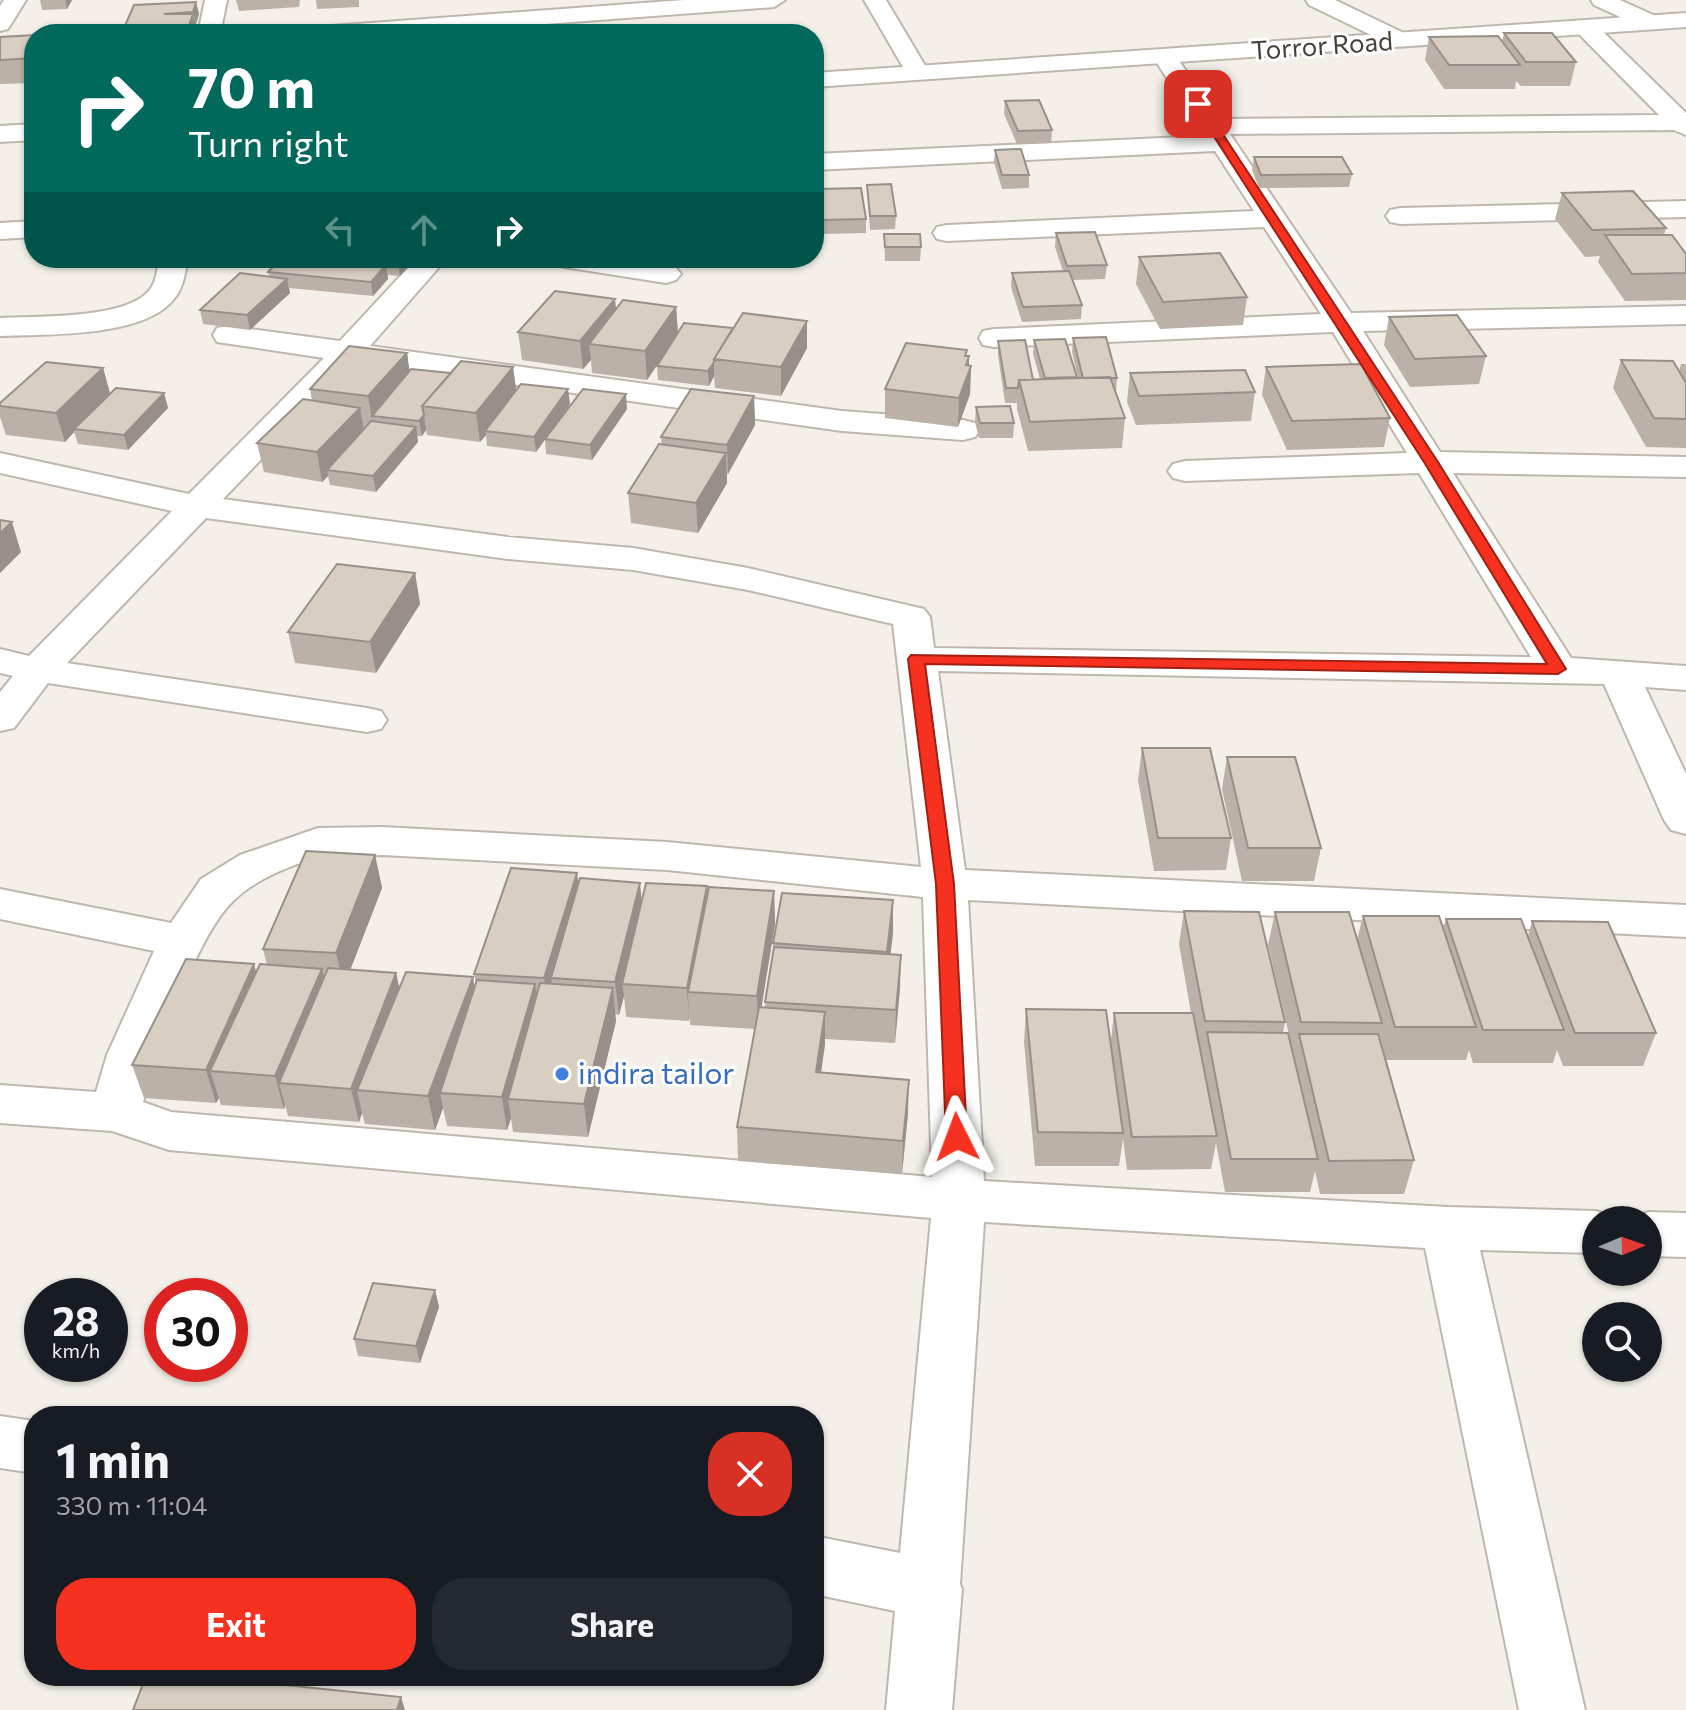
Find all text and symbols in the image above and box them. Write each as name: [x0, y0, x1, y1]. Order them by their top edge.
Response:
street label: Torror Road: [1250, 24, 1394, 65]
text: 70 m: [188, 51, 315, 120]
icon: right: [56, 56, 160, 160]
pin: [1164, 70, 1232, 138]
icon: arrive: [1176, 82, 1220, 126]
text: Turn right: [188, 120, 349, 164]
icon: left: [318, 208, 362, 252]
icon: ahead: [402, 208, 446, 252]
icon: right: [486, 208, 530, 252]
place label: indira tailor: [578, 1053, 734, 1090]
marker: indira tailor: [553, 1065, 571, 1083]
position arrow: [915, 1095, 999, 1179]
north arrow: [1582, 1206, 1662, 1286]
map controls: [1582, 1206, 1662, 1382]
speed limit sign: 30: [144, 1278, 248, 1382]
text: 28: [52, 1295, 100, 1344]
button: search: [1582, 1302, 1662, 1382]
text: km/h: [52, 1338, 100, 1362]
text: 1 min: [56, 1429, 170, 1488]
button: close: [708, 1432, 792, 1516]
text: 330 m · 11:04: [56, 1489, 207, 1520]
button: Exit: [56, 1578, 416, 1670]
button: Share: [432, 1578, 792, 1670]

